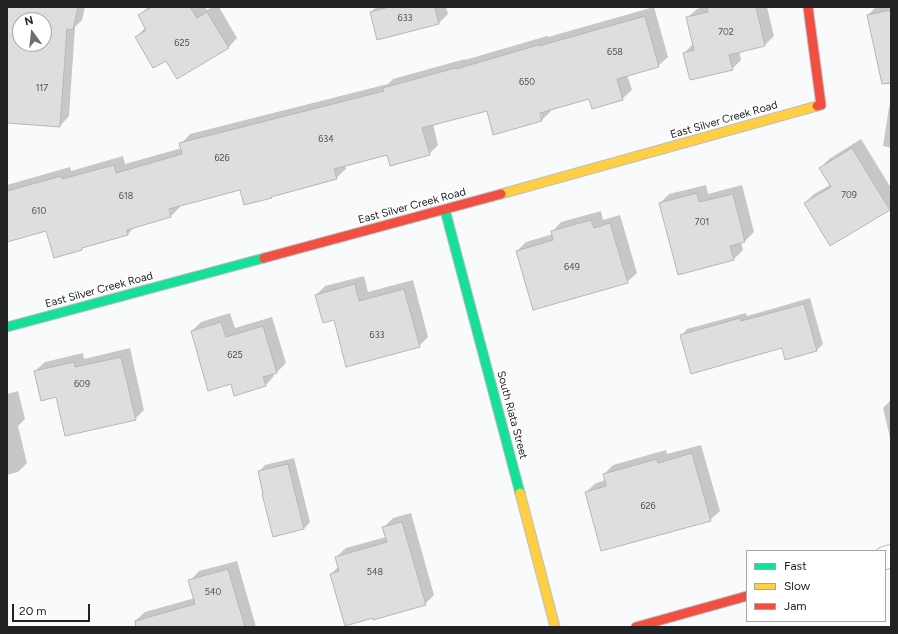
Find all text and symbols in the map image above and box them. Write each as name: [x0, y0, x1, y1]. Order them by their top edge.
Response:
north arrow: [12, 12, 52, 52]
house number: 633: [398, 13, 412, 23]
text: N: [23, 14, 35, 28]
house number: 702: [718, 27, 734, 37]
house number: 625: [174, 38, 190, 48]
house number: 658: [607, 47, 623, 57]
house number: 650: [519, 77, 535, 87]
house number: 117: [36, 83, 48, 93]
street label: East Silver Creek Road: [669, 98, 779, 142]
house number: 634: [318, 134, 334, 144]
house number: 626: [214, 153, 230, 163]
street label: East Silver Creek Road: [357, 185, 467, 227]
house number: 709: [841, 190, 857, 200]
house number: 618: [119, 191, 133, 201]
house number: 610: [32, 206, 46, 216]
house number: 701: [695, 217, 709, 227]
house number: 649: [564, 262, 580, 272]
street label: East Silver Creek Road: [44, 269, 154, 311]
house number: 633: [370, 330, 384, 340]
house number: 625: [227, 350, 243, 360]
street label: South Riata Street: [494, 370, 530, 460]
house number: 609: [74, 379, 90, 389]
house number: 626: [640, 501, 656, 511]
legend: [746, 550, 886, 622]
text: Fast: [784, 559, 807, 573]
house number: 548: [367, 567, 383, 577]
text: Slow: [784, 579, 810, 593]
house number: 540: [205, 587, 221, 597]
scale bar: [14, 596, 92, 622]
text: Jam: [784, 599, 807, 613]
text: 20 m: [19, 604, 47, 618]

